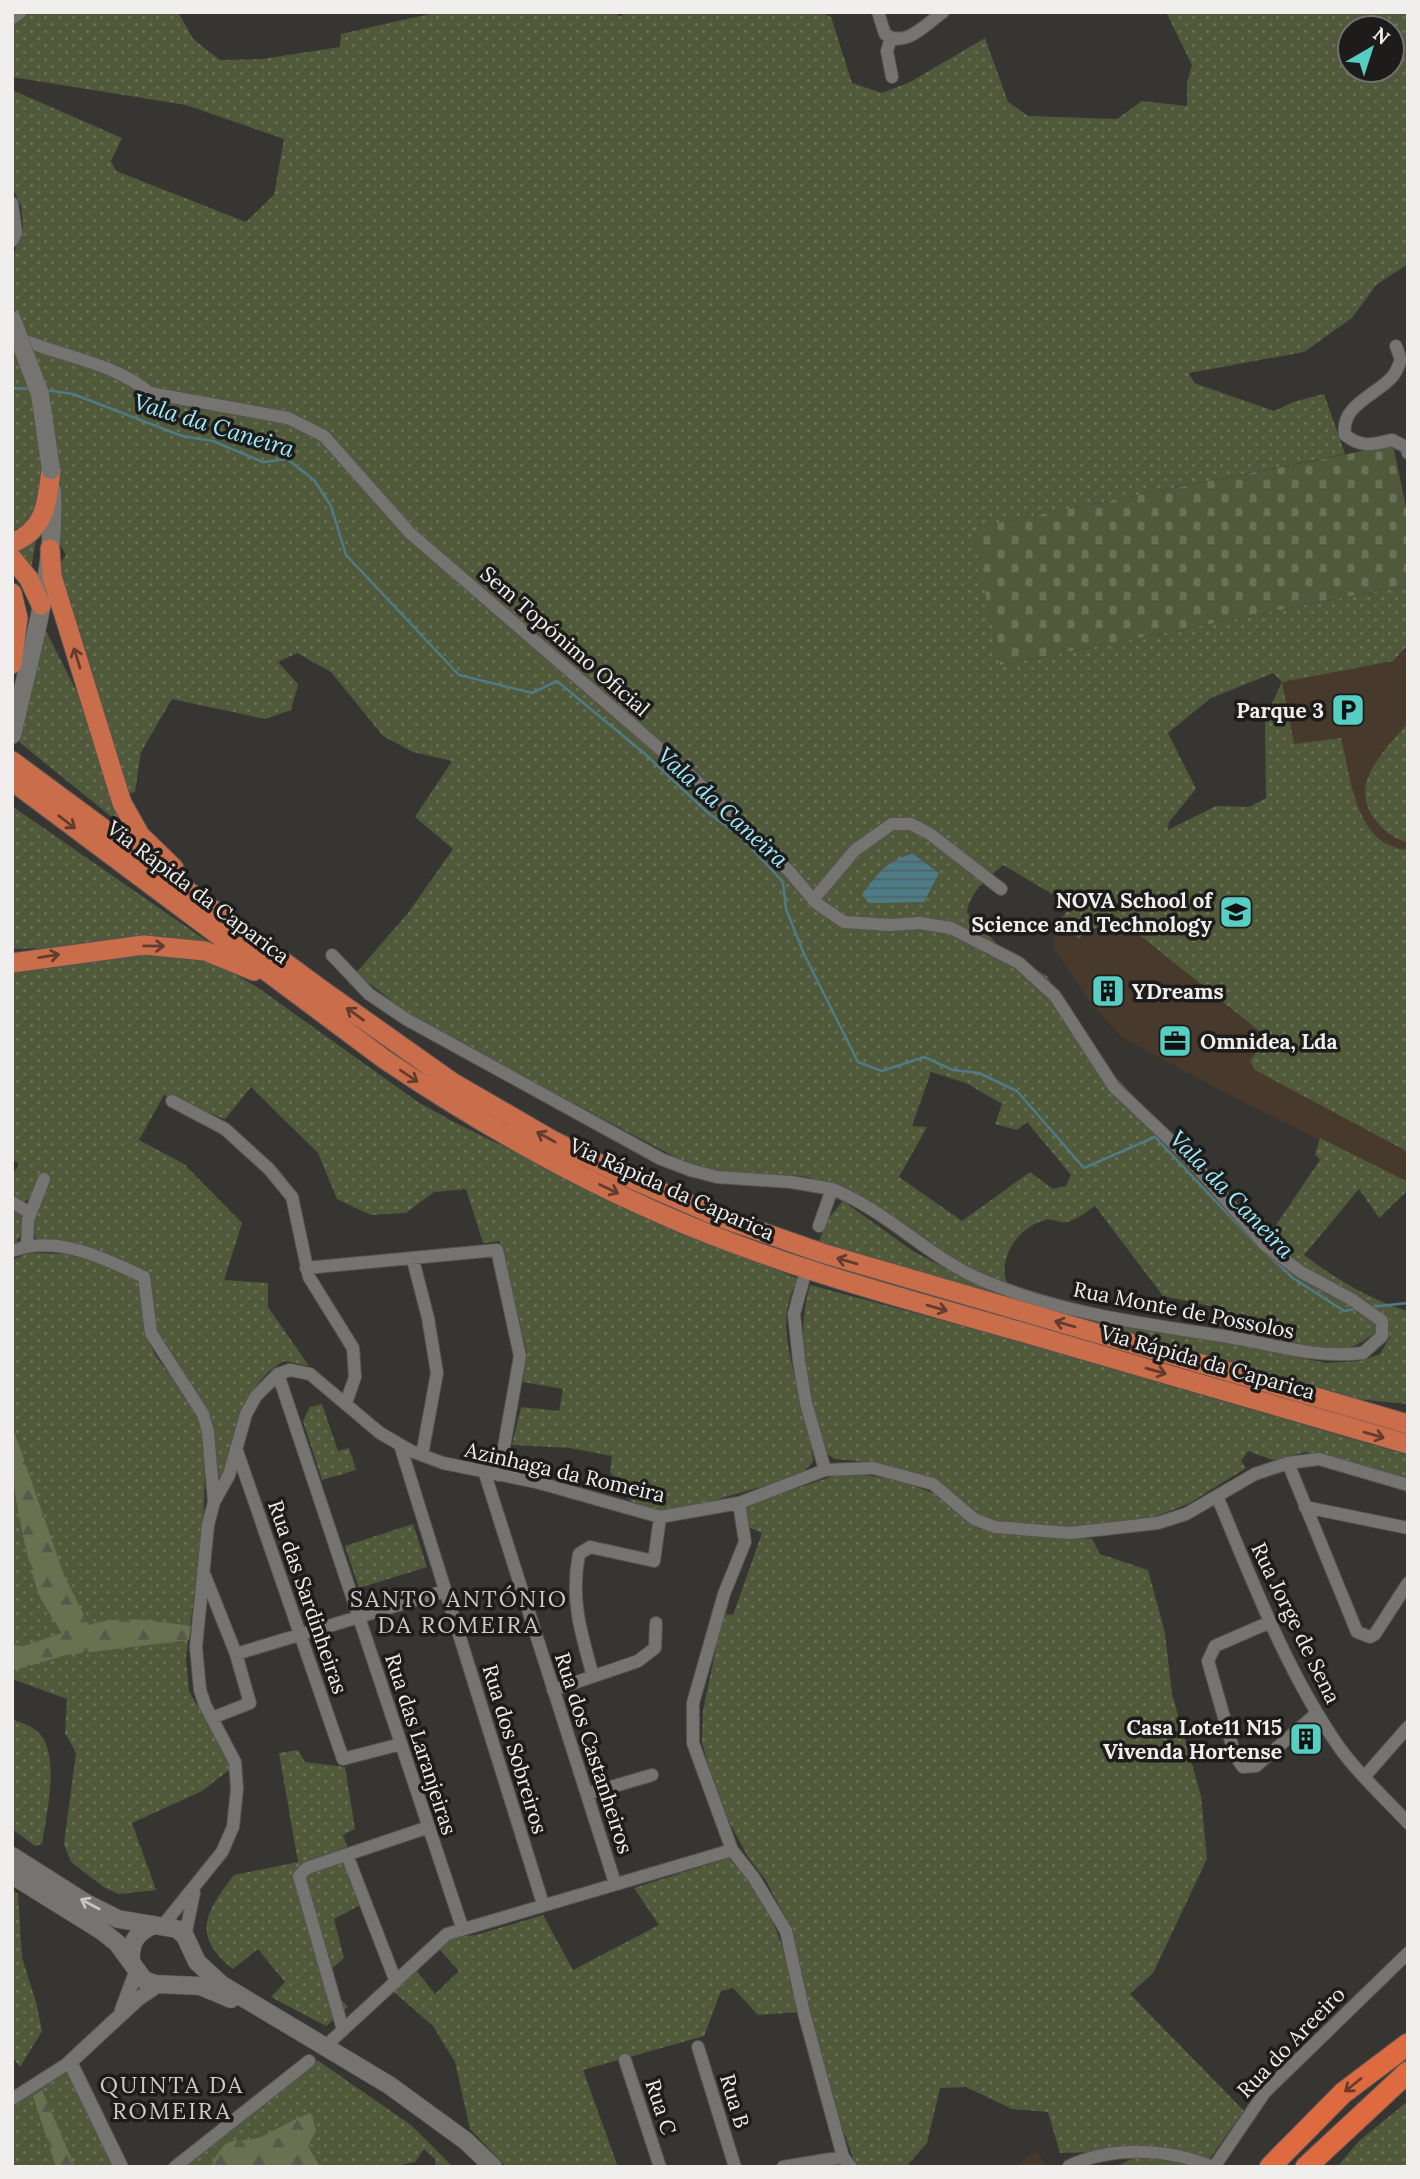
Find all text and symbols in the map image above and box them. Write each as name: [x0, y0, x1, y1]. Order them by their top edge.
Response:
north arrow: [1336, 14, 1406, 84]
text: N: [1368, 22, 1395, 50]
water label: Vala da Caneira: [130, 387, 298, 463]
street label: Sem Topónimo Oficial: [475, 560, 655, 722]
one-way arrow: [70, 648, 83, 670]
parking icon: Parque 3: [1329, 691, 1367, 729]
place label: Parque 3: [1236, 697, 1324, 724]
water label: Vala da Caneira: [651, 741, 795, 874]
one-way arrow: [57, 814, 76, 829]
street label: Via Rápida da Caparica: [101, 814, 295, 970]
place label: NOVA School of Science and Technology: [972, 887, 1213, 938]
school or university icon: NOVA School of Science and Technology: [1217, 893, 1255, 931]
one-way arrow: [142, 939, 165, 952]
one-way arrow: [37, 949, 60, 962]
building icon: YDreams: [1089, 972, 1127, 1010]
place label: YDreams: [1132, 978, 1224, 1005]
one-way arrow: [346, 1007, 365, 1021]
office icon: Omnidea, Lda: [1156, 1022, 1194, 1060]
place label: Omnidea, Lda: [1200, 1028, 1338, 1055]
one-way arrow: [399, 1069, 418, 1083]
water label: Vala da Caneira: [1164, 1124, 1301, 1264]
one-way arrow: [537, 1130, 557, 1144]
street label: Via Rápida da Caparica: [564, 1131, 779, 1247]
one-way arrow: [598, 1184, 619, 1197]
one-way arrow: [836, 1253, 858, 1266]
street label: Rua Monte de Possolos: [1071, 1275, 1297, 1345]
one-way arrow: [926, 1302, 948, 1315]
one-way arrow: [1054, 1317, 1076, 1330]
street label: Via Rápida da Caparica: [1097, 1318, 1318, 1406]
one-way arrow: [1144, 1365, 1167, 1378]
one-way arrow: [1363, 1429, 1385, 1442]
street label: Azinhaga da Romeira: [461, 1436, 668, 1508]
street label: Rua das Sardinheiras: [262, 1497, 354, 1697]
street label: Rua Jorge de Sena: [1245, 1538, 1347, 1708]
district label: SANTO ANTÓNIO DA ROMEIRA: [350, 1584, 568, 1639]
street label: Rua dos Castanheiros: [549, 1649, 639, 1857]
street label: Rua das Laranjeiras: [379, 1650, 463, 1838]
street label: Rua dos Sobreiros: [476, 1661, 554, 1837]
place label: Casa Lote11 N15 Vivenda Hortense: [1103, 1714, 1282, 1765]
building icon: Casa Lote11 N15 Vivenda Hortense: [1287, 1720, 1325, 1758]
one-way arrow: [80, 1897, 101, 1910]
street label: Rua do Areeiro: [1231, 1981, 1351, 2103]
district label: QUINTA DA ROMEIRA: [100, 2070, 244, 2125]
street label: Rua B: [714, 2071, 756, 2131]
street label: Rua C: [639, 2076, 683, 2138]
one-way arrow: [1345, 2077, 1363, 2093]

